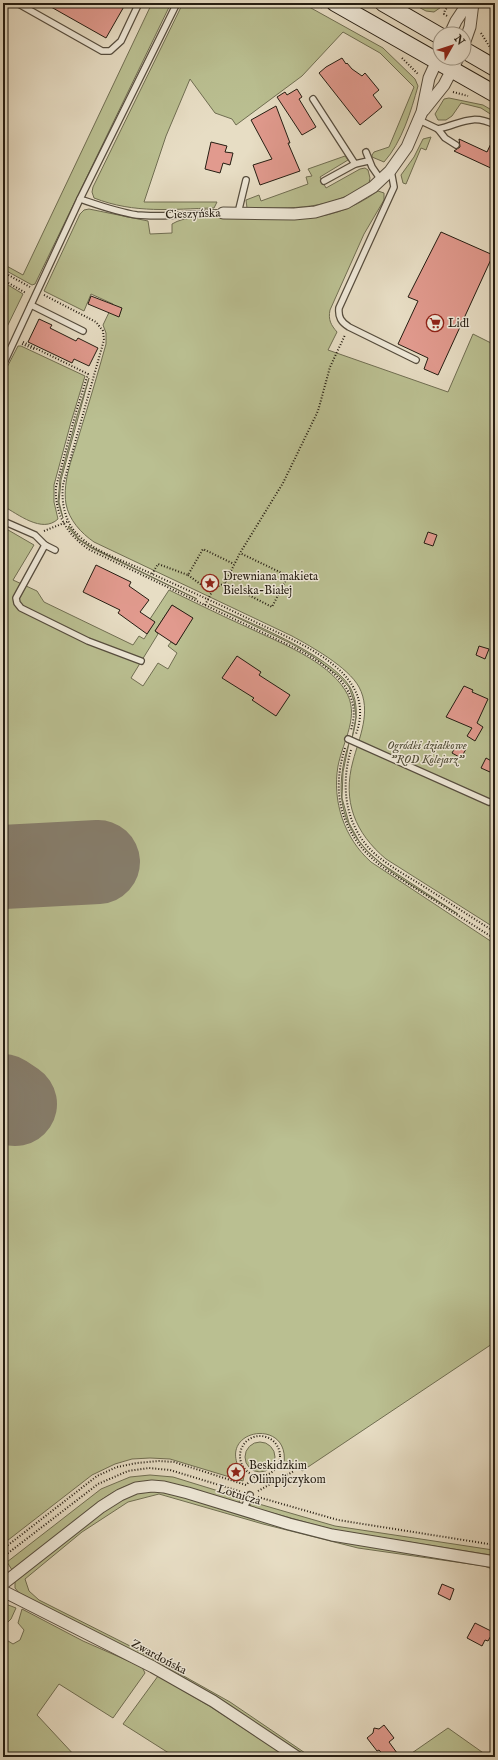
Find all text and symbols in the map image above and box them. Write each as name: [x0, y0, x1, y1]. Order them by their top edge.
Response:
north arrow: [432, 26, 472, 66]
text: N: [450, 31, 468, 49]
street label: Cieszyńska: [165, 206, 222, 222]
supermarket icon: Lidl: [425, 313, 445, 333]
place label: Lidl: [448, 316, 470, 331]
place label: Drewniana makieta Bielska-Białej: [223, 569, 319, 598]
place icon: Drewniana makieta Bielska-Białej: [200, 573, 220, 593]
park label: Ogródki działkowe "ROD Kolejarz": [387, 738, 467, 767]
place label: Beskidzkim Olimpijczykom: [249, 1458, 326, 1488]
place icon: Beskidzkim Olimpijczykom: [226, 1462, 246, 1482]
street label: Lotnicza: [215, 1481, 263, 1509]
street label: Zwardońska: [129, 1636, 190, 1678]

